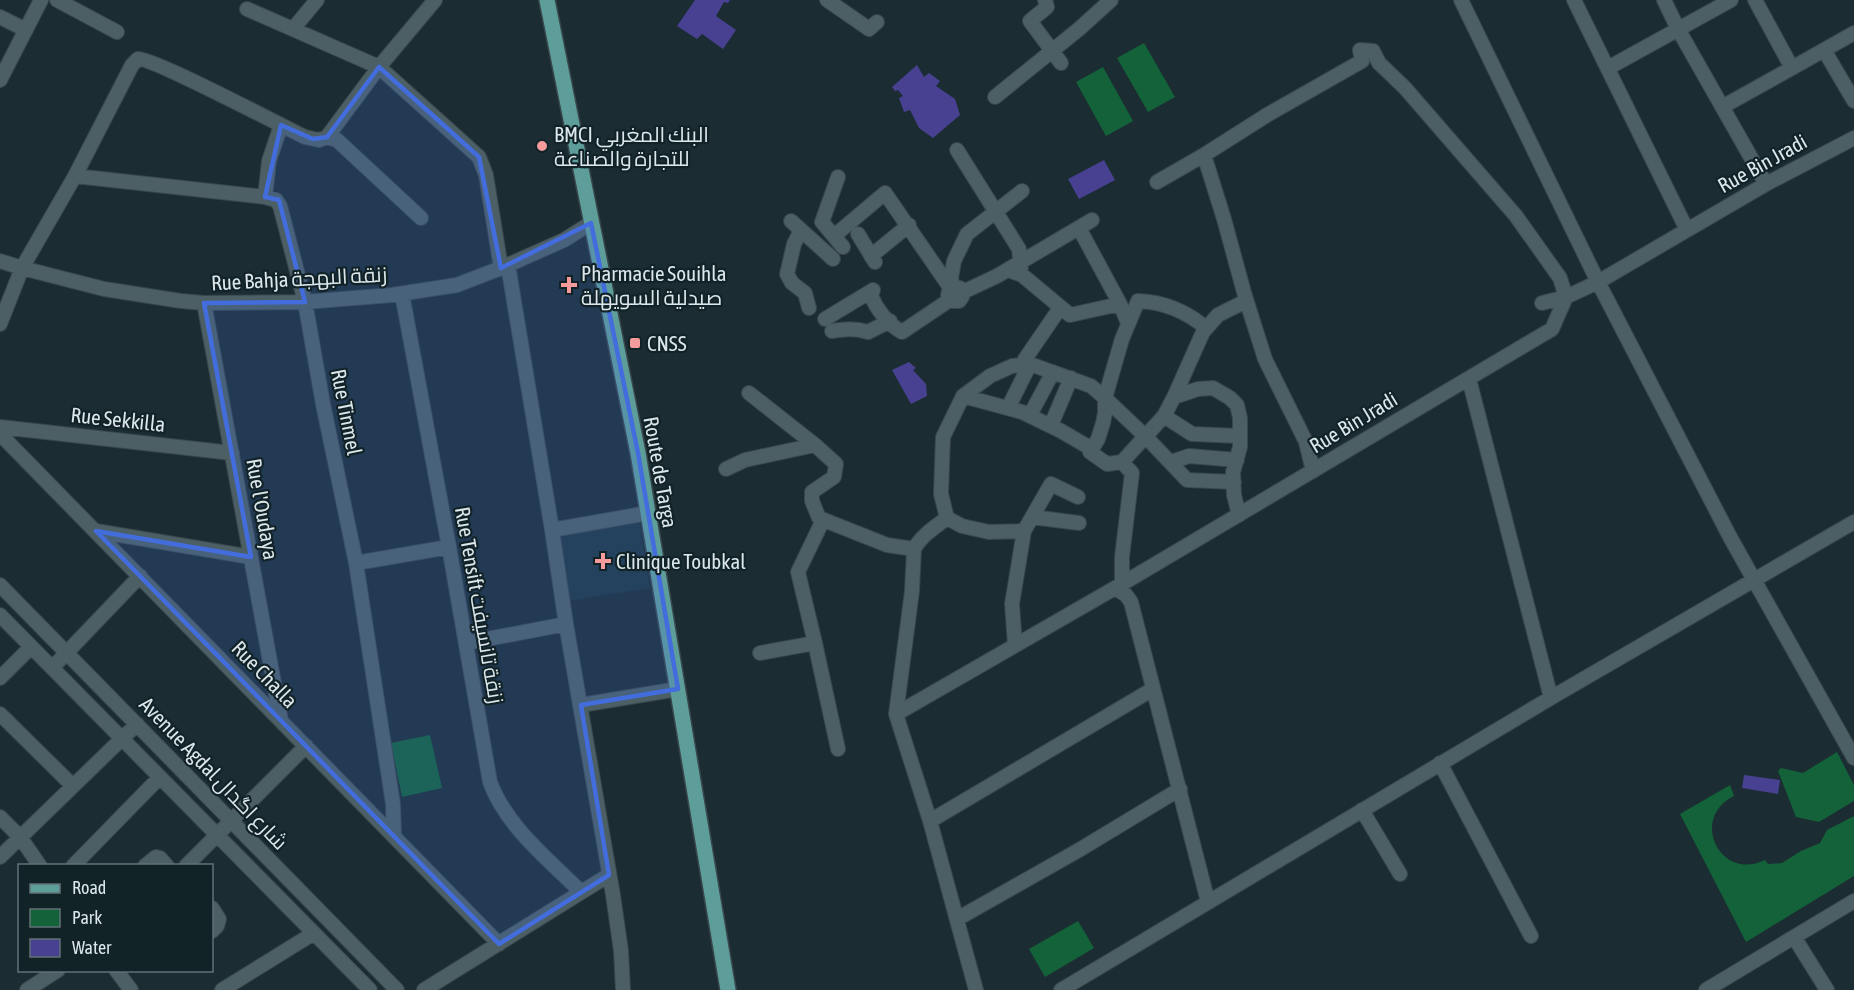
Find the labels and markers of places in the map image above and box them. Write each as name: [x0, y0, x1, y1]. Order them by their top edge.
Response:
place label: BMCI البنك المغربي للتجارة والصناعة: [554, 122, 709, 171]
marker: BMCI البنك المغربي للتجارة والصناعة: [535, 139, 549, 153]
place label: Pharmacie Souihla صيدلية السويهلة: [581, 261, 727, 311]
marker: Pharmacie Souihla صيدلية السويهلة: [562, 278, 576, 292]
place label: CNSS: [647, 331, 687, 355]
marker: CNSS: [628, 336, 642, 350]
place label: Clinique Toubkal: [616, 549, 746, 573]
marker: Clinique Toubkal: [594, 552, 612, 570]

